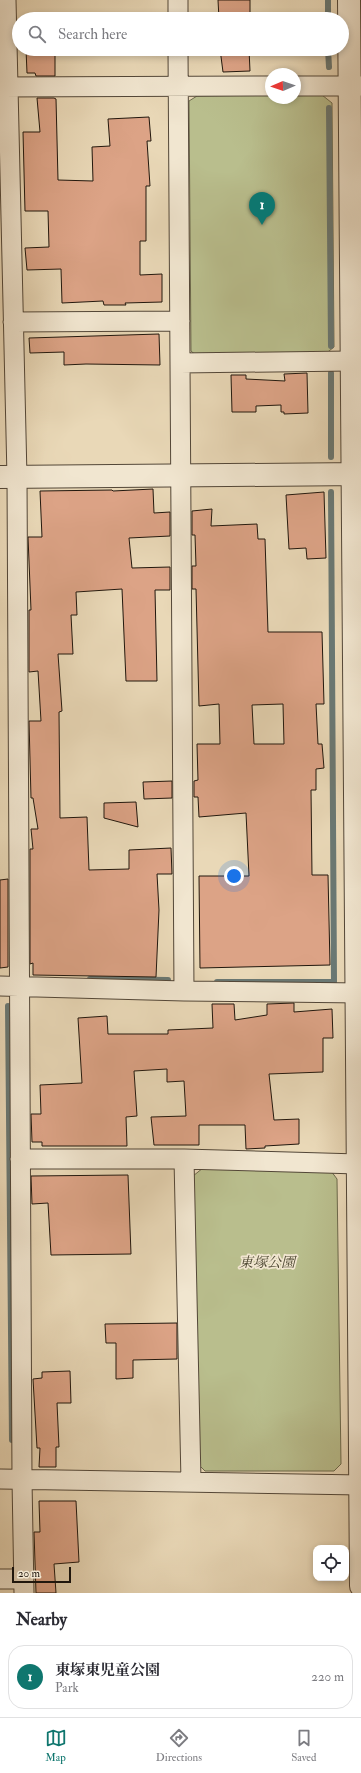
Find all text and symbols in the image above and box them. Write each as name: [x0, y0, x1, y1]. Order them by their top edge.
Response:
search box: [12, 12, 349, 56]
icon: search: [26, 23, 48, 45]
text: Search here: [58, 25, 127, 44]
north arrow: [265, 68, 301, 104]
pin: 1: [249, 192, 275, 225]
your location: [224, 866, 244, 886]
park label: 東塚公園: [239, 1254, 297, 1271]
map controls: [313, 1545, 349, 1581]
button: locate: [313, 1545, 349, 1581]
scale bar: [12, 1565, 71, 1584]
text: 20 m: [18, 1567, 40, 1580]
text: Nearby: [16, 1609, 67, 1630]
text: 東塚東児童公園: [55, 1661, 160, 1680]
text: 1: [28, 1669, 32, 1685]
text: 220 m: [311, 1669, 344, 1685]
text: Park: [55, 1680, 79, 1696]
tab: Map: [45, 1727, 67, 1764]
tab: Directions: [156, 1727, 202, 1764]
tab: Saved: [291, 1727, 316, 1764]

